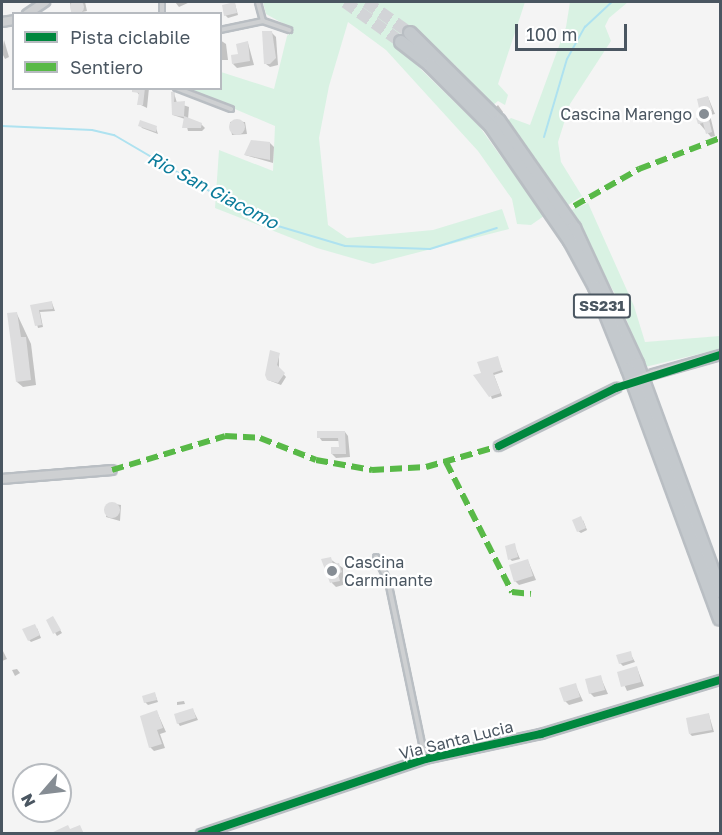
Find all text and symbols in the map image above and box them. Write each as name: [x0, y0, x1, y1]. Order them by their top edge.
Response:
legend: [12, 12, 222, 90]
scale bar: [518, 12, 630, 50]
text: 100 m: [526, 23, 577, 45]
text: Pista ciclabile: [70, 26, 190, 48]
text: Sentiero: [70, 56, 143, 78]
place label: Cascina Marengo: [560, 104, 692, 124]
marker: Cascina Marengo: [697, 107, 711, 121]
water label: Rio San Giacomo: [144, 147, 282, 233]
road number: SS231: [572, 294, 632, 318]
place label: Cascina Carminante: [344, 552, 433, 590]
marker: Cascina Carminante: [325, 564, 339, 578]
street label: Via Santa Lucia: [397, 717, 515, 763]
north arrow: [12, 763, 72, 823]
text: N: [16, 790, 40, 811]

